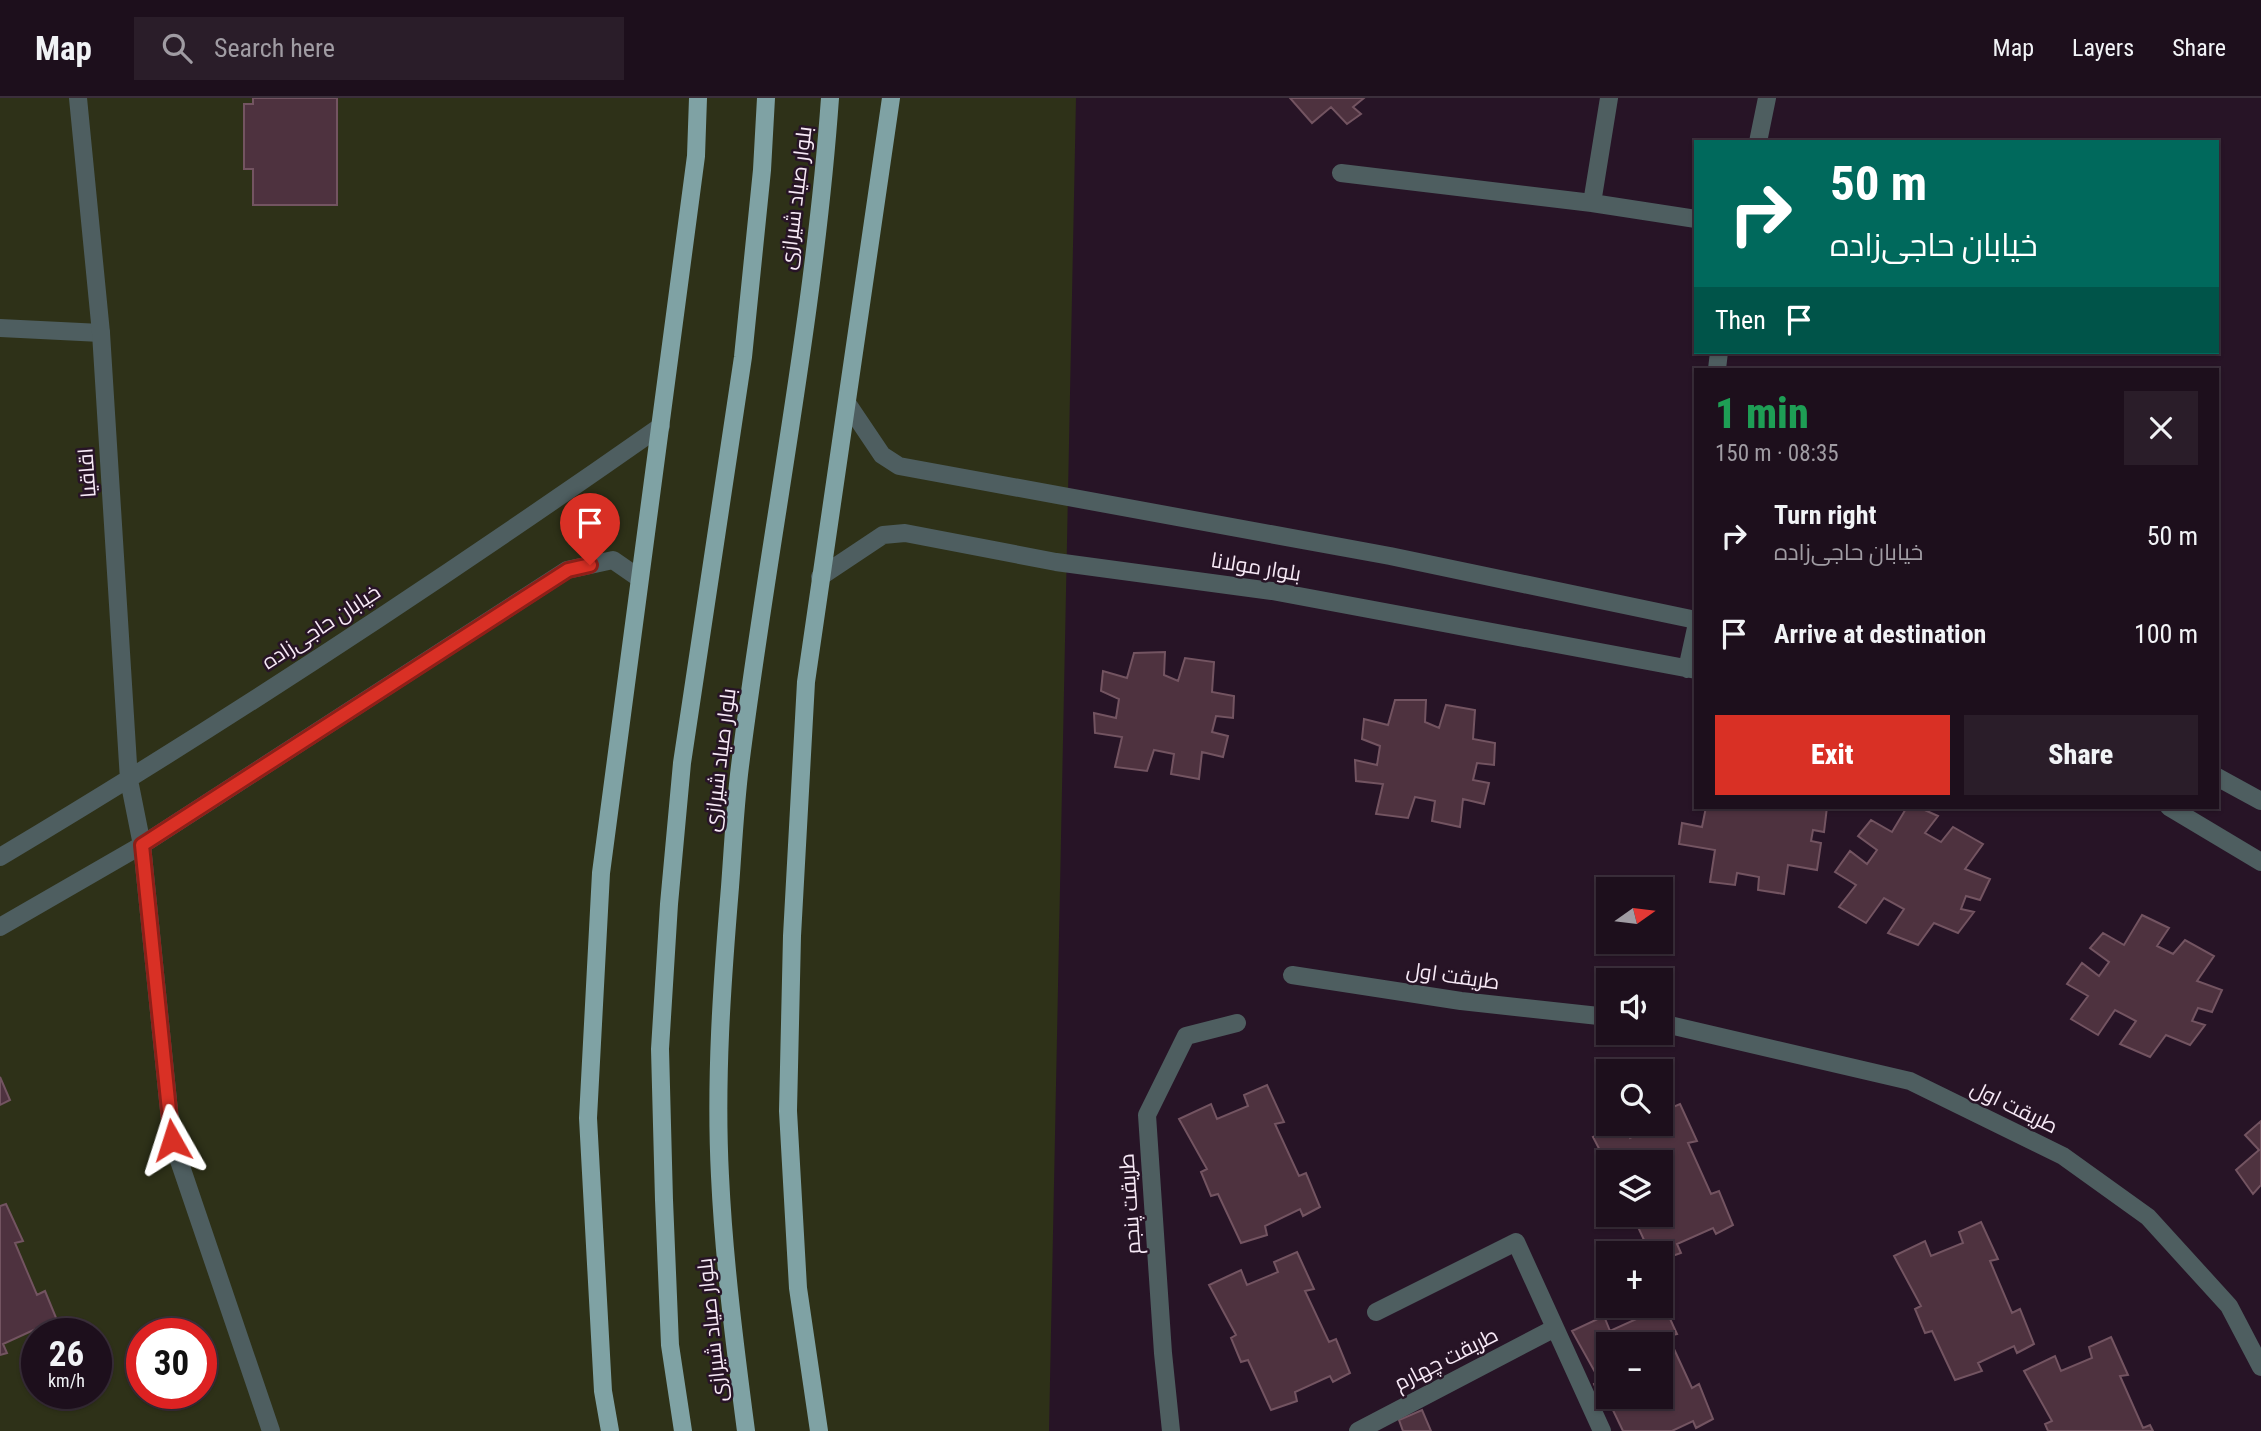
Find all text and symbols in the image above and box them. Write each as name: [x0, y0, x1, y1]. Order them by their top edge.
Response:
search box: [134, 17, 624, 80]
text: Map: [35, 29, 92, 68]
icon: search: [158, 29, 196, 67]
text: Search here: [214, 33, 335, 63]
text: Map: [1993, 34, 2034, 62]
text: Layers: [2072, 34, 2134, 62]
text: Share: [2172, 34, 2226, 62]
street label: بلوار صیاد شیرازی: [775, 125, 818, 271]
text: 50 m: [1830, 155, 1927, 212]
icon: right: [1715, 168, 1806, 259]
text: خیابان حاجی‌زاده: [1830, 226, 2038, 264]
icon: arrive: [1780, 301, 1818, 339]
text: Then: [1715, 305, 1766, 335]
text: 1 min: [1715, 389, 1809, 438]
button: close: [2124, 391, 2198, 465]
text: 150 m · 08:35: [1715, 440, 1839, 467]
street label: اقاقیا: [73, 447, 101, 499]
pin: [560, 493, 620, 565]
text: Turn right: [1774, 500, 1876, 530]
icon: arrive: [571, 504, 609, 542]
icon: right: [1715, 517, 1753, 555]
text: 50 m: [2147, 521, 2198, 551]
text: خیابان حاجی‌زاده: [1774, 539, 1923, 566]
street label: بلوار مولانا: [1209, 548, 1303, 586]
street label: خیابان حاجی‌زاده: [257, 580, 385, 675]
icon: arrive: [1715, 615, 1753, 653]
text: Arrive at destination: [1774, 619, 1986, 649]
text: 100 m: [2134, 619, 2198, 649]
street label: بلوار صیاد شیرازی: [699, 687, 742, 833]
button: Exit: [1715, 715, 1950, 795]
button: Share: [1964, 715, 2198, 795]
north arrow: [1596, 877, 1673, 954]
map controls: [1596, 877, 1673, 1409]
street label: طریقت اول: [1405, 958, 1501, 995]
button: sound: [1596, 968, 1673, 1045]
button: search: [1596, 1059, 1673, 1136]
street label: طریقت اول: [1966, 1076, 2062, 1139]
position arrow: [135, 1103, 209, 1177]
button: layers: [1596, 1150, 1673, 1227]
street label: طریقت پنجم: [1114, 1153, 1147, 1255]
button: +: [1596, 1241, 1673, 1318]
street label: بلوار صیاد شیرازی: [693, 1257, 732, 1403]
speed limit sign: 30: [126, 1318, 217, 1409]
street label: طریقت چهارم: [1390, 1323, 1503, 1397]
button: −: [1596, 1332, 1673, 1409]
text: 26: [49, 1334, 84, 1375]
text: km/h: [48, 1370, 85, 1391]

